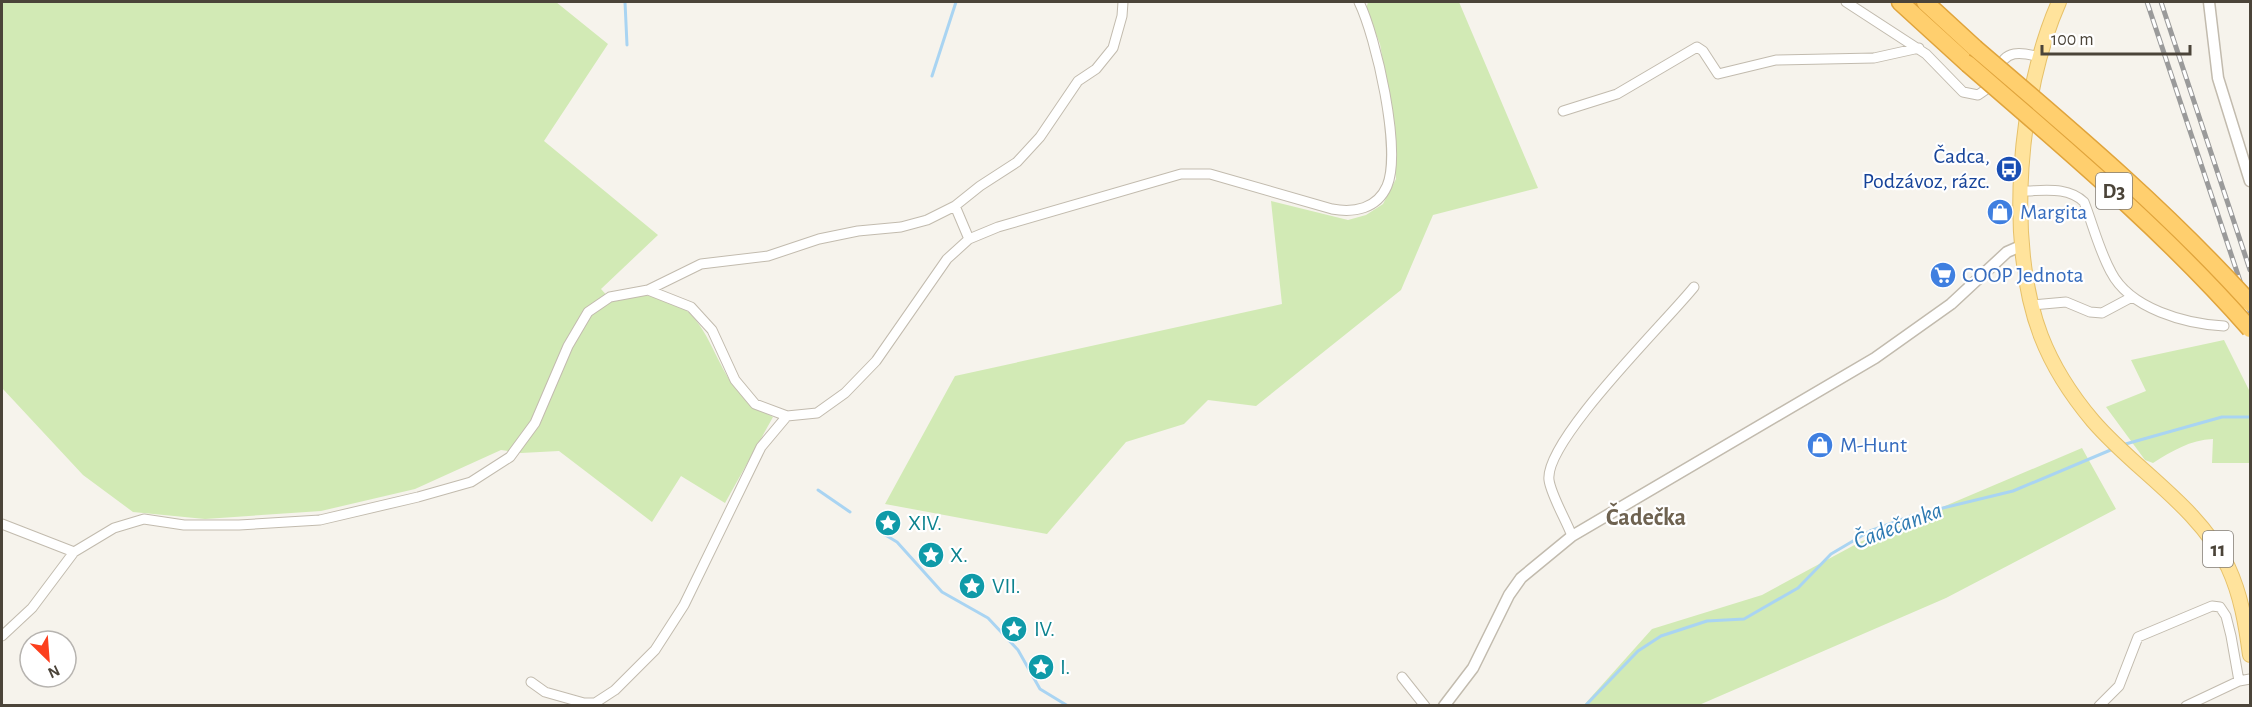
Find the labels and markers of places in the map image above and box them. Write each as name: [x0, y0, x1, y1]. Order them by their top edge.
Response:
place label: Čadca, Podzávoz, rázc.: [1862, 144, 1990, 192]
bus stop icon: Čadca, Podzávoz, rázc.: [1994, 154, 2024, 184]
shop icon: Margita: [1985, 197, 2015, 227]
place label: Margita: [2020, 201, 2087, 223]
supermarket icon: COOP Jednota: [1928, 260, 1958, 290]
place label: COOP Jednota: [1962, 264, 2084, 286]
shop icon: M-Hunt: [1805, 430, 1835, 460]
place label: M-Hunt: [1840, 434, 1907, 456]
place icon: XIV.: [873, 508, 903, 538]
place label: XIV.: [908, 512, 942, 534]
place icon: X.: [916, 540, 946, 570]
place label: X.: [950, 544, 968, 566]
place icon: VII.: [957, 571, 987, 601]
place label: VII.: [992, 575, 1021, 597]
place icon: IV.: [999, 614, 1029, 644]
place label: IV.: [1034, 618, 1055, 640]
place icon: I.: [1026, 652, 1056, 682]
place label: I.: [1060, 656, 1070, 678]

